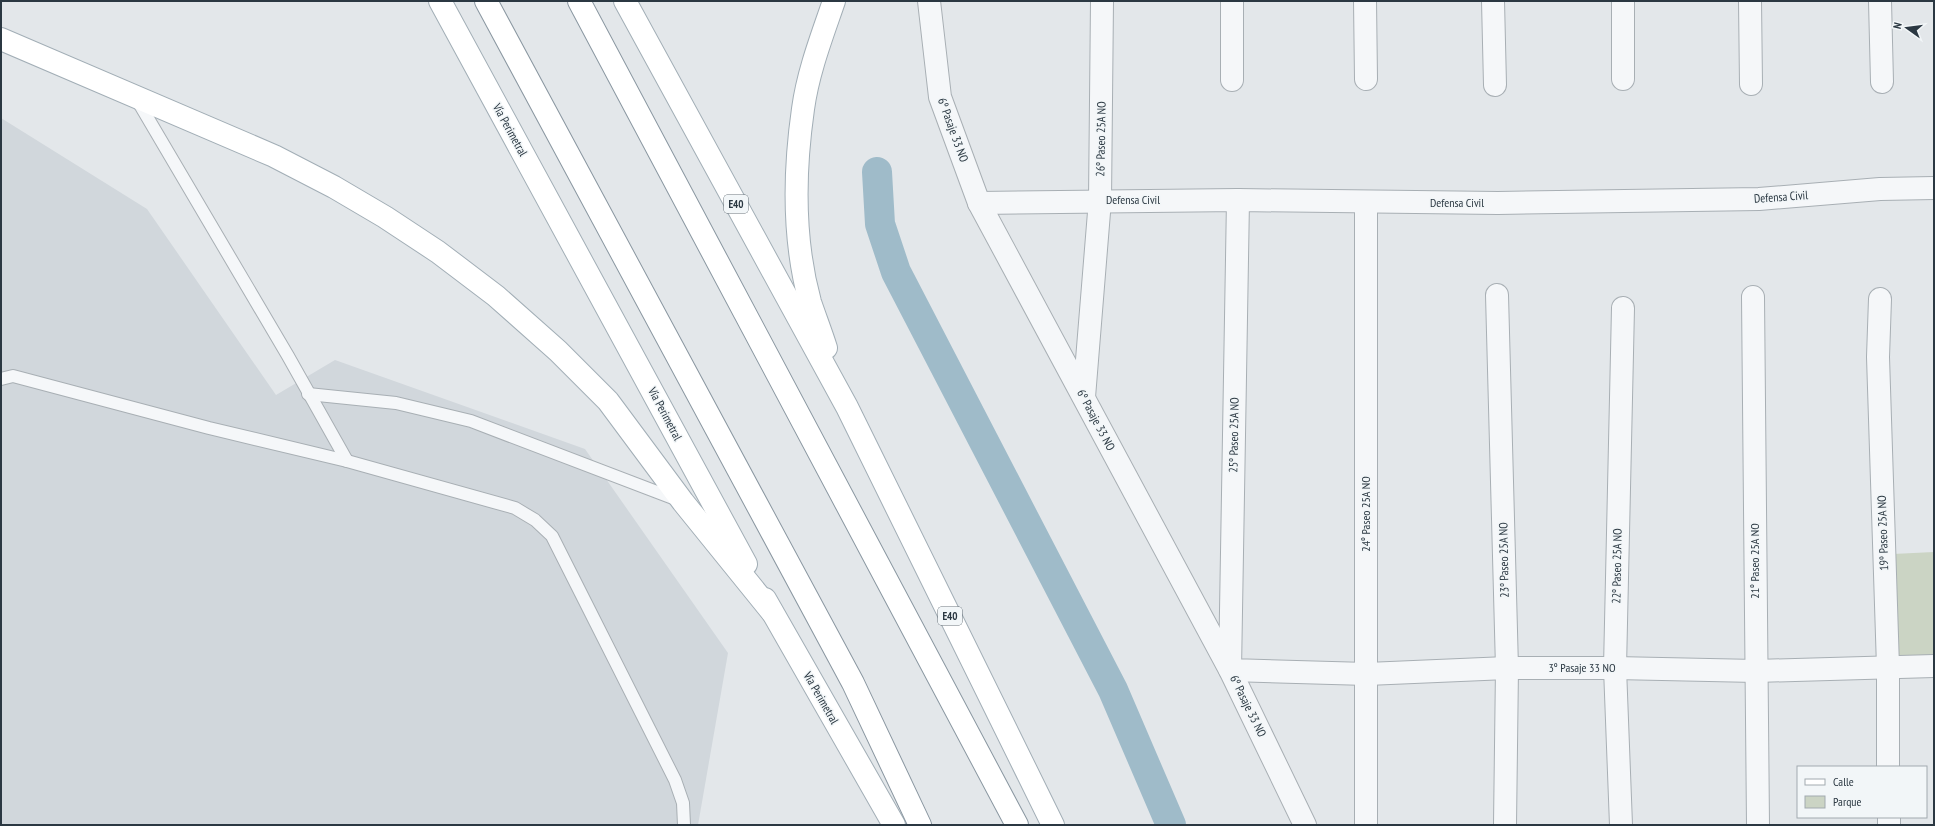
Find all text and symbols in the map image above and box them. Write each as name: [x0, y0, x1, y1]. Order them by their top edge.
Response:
north arrow: [1887, 8, 1927, 48]
text: N: [1890, 21, 1905, 30]
street label: 6º Pasaje 33 NO: [935, 96, 972, 164]
street label: Vía Perimetral: [489, 100, 531, 159]
street label: 26º Paseo 25A NO: [1092, 101, 1109, 177]
street label: Defensa Civil: [1753, 187, 1809, 206]
street label: Defensa Civil: [1106, 192, 1160, 207]
road number: E40: [724, 195, 748, 213]
street label: Defensa Civil: [1430, 195, 1484, 210]
street label: Vía Perimetral: [645, 384, 686, 443]
street label: 6º Pasaje 33 NO: [1074, 387, 1119, 453]
street label: 25º Paseo 25A NO: [1225, 397, 1242, 473]
street label: 24º Paseo 25A NO: [1358, 476, 1373, 552]
street label: 19º Paseo 25A NO: [1874, 495, 1891, 571]
street label: 23º Paseo 25A NO: [1495, 522, 1512, 598]
street label: 21º Paseo 25A NO: [1747, 523, 1762, 599]
street label: 22º Paseo 25A NO: [1608, 528, 1625, 604]
road number: E40: [938, 607, 962, 625]
street label: 3º Pasaje 33 NO: [1548, 660, 1616, 675]
street label: Vía Perimetral: [800, 668, 843, 727]
street label: 6º Pasaje 33 NO: [1227, 672, 1270, 740]
legend: [1797, 766, 1927, 818]
text: Calle: [1833, 774, 1854, 789]
text: Parque: [1833, 794, 1862, 809]

